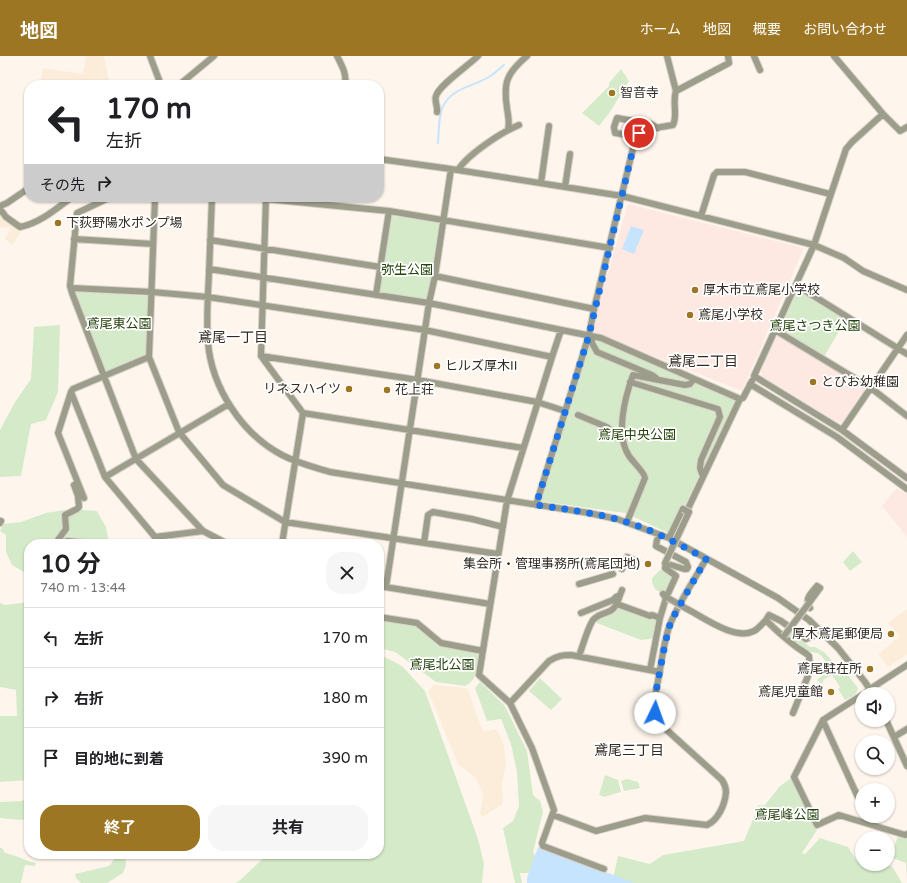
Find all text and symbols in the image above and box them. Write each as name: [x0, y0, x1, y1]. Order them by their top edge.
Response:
text: 地図: [20, 20, 58, 42]
text: ホーム: [639, 21, 681, 38]
text: 地図: [703, 21, 731, 38]
text: 概要: [753, 21, 781, 38]
text: お問い合わせ: [803, 21, 887, 38]
place label: 智音寺: [620, 85, 659, 101]
marker: 智音寺: [607, 88, 617, 98]
text: 170 m: [106, 92, 192, 126]
icon: left: [40, 96, 92, 148]
pin: [622, 116, 656, 150]
icon: arrive: [628, 122, 650, 144]
text: 左折: [106, 130, 142, 152]
icon: right: [93, 172, 115, 194]
text: その先: [40, 176, 85, 194]
place label: 下荻野陽水ポンプ場: [66, 215, 183, 231]
marker: 下荻野陽水ポンプ場: [53, 218, 63, 228]
park label: 弥生公園: [381, 262, 433, 278]
place label: 厚木市立鳶尾小学校: [703, 282, 820, 298]
marker: 厚木市立鳶尾小学校: [690, 285, 700, 295]
place label: 鳶尾小学校: [698, 307, 763, 323]
marker: 鳶尾小学校: [685, 310, 695, 320]
park label: 鳶尾東公園: [86, 316, 152, 332]
park label: 鳶尾さつき公園: [769, 318, 861, 334]
district label: 鳶尾一丁目: [198, 329, 268, 346]
district label: 鳶尾二丁目: [668, 353, 738, 370]
place label: ヒルズ厚木II: [445, 358, 517, 374]
marker: ヒルズ厚木II: [432, 361, 442, 371]
place label: とびお幼稚園: [821, 374, 899, 390]
marker: とびお幼稚園: [808, 377, 818, 387]
place label: リネスハイツ: [263, 381, 341, 397]
place label: 花上荘: [395, 382, 434, 398]
marker: リネスハイツ: [344, 384, 354, 394]
marker: 花上荘: [382, 385, 392, 395]
park label: 鳶尾中央公園: [598, 427, 676, 443]
text: 10 分: [40, 550, 100, 579]
button: close: [326, 552, 368, 594]
place label: 集会所・管理事務所(鳶尾団地): [463, 556, 640, 572]
marker: 集会所・管理事務所(鳶尾団地): [643, 559, 653, 569]
text: 740 m · 13:44: [40, 580, 126, 596]
place label: 厚木鳶尾郵便局: [792, 626, 883, 642]
icon: left: [40, 627, 62, 649]
text: 170 m: [322, 629, 368, 647]
marker: 厚木鳶尾郵便局: [886, 629, 896, 639]
text: 左折: [74, 630, 104, 648]
park label: 鳶尾北公園: [409, 657, 475, 673]
place label: 鳶尾駐在所: [797, 661, 862, 677]
marker: 鳶尾駐在所: [865, 664, 875, 674]
place label: 鳶尾児童館: [758, 684, 823, 700]
icon: right: [40, 687, 62, 709]
marker: 鳶尾児童館: [826, 687, 836, 697]
map controls: [855, 687, 895, 871]
button: sound: [855, 687, 895, 727]
text: 180 m: [322, 689, 368, 707]
text: 右折: [74, 690, 104, 708]
position arrow: [634, 692, 676, 734]
button: search: [855, 735, 895, 775]
district label: 鳶尾三丁目: [594, 742, 664, 759]
icon: arrive: [40, 747, 62, 769]
text: 390 m: [322, 749, 368, 767]
text: 目的地に到着: [74, 750, 164, 768]
button: +: [855, 783, 895, 823]
button: 終了: [40, 805, 200, 851]
button: 共有: [208, 805, 368, 851]
park label: 鳶尾峰公園: [754, 807, 820, 823]
button: −: [855, 831, 895, 871]

